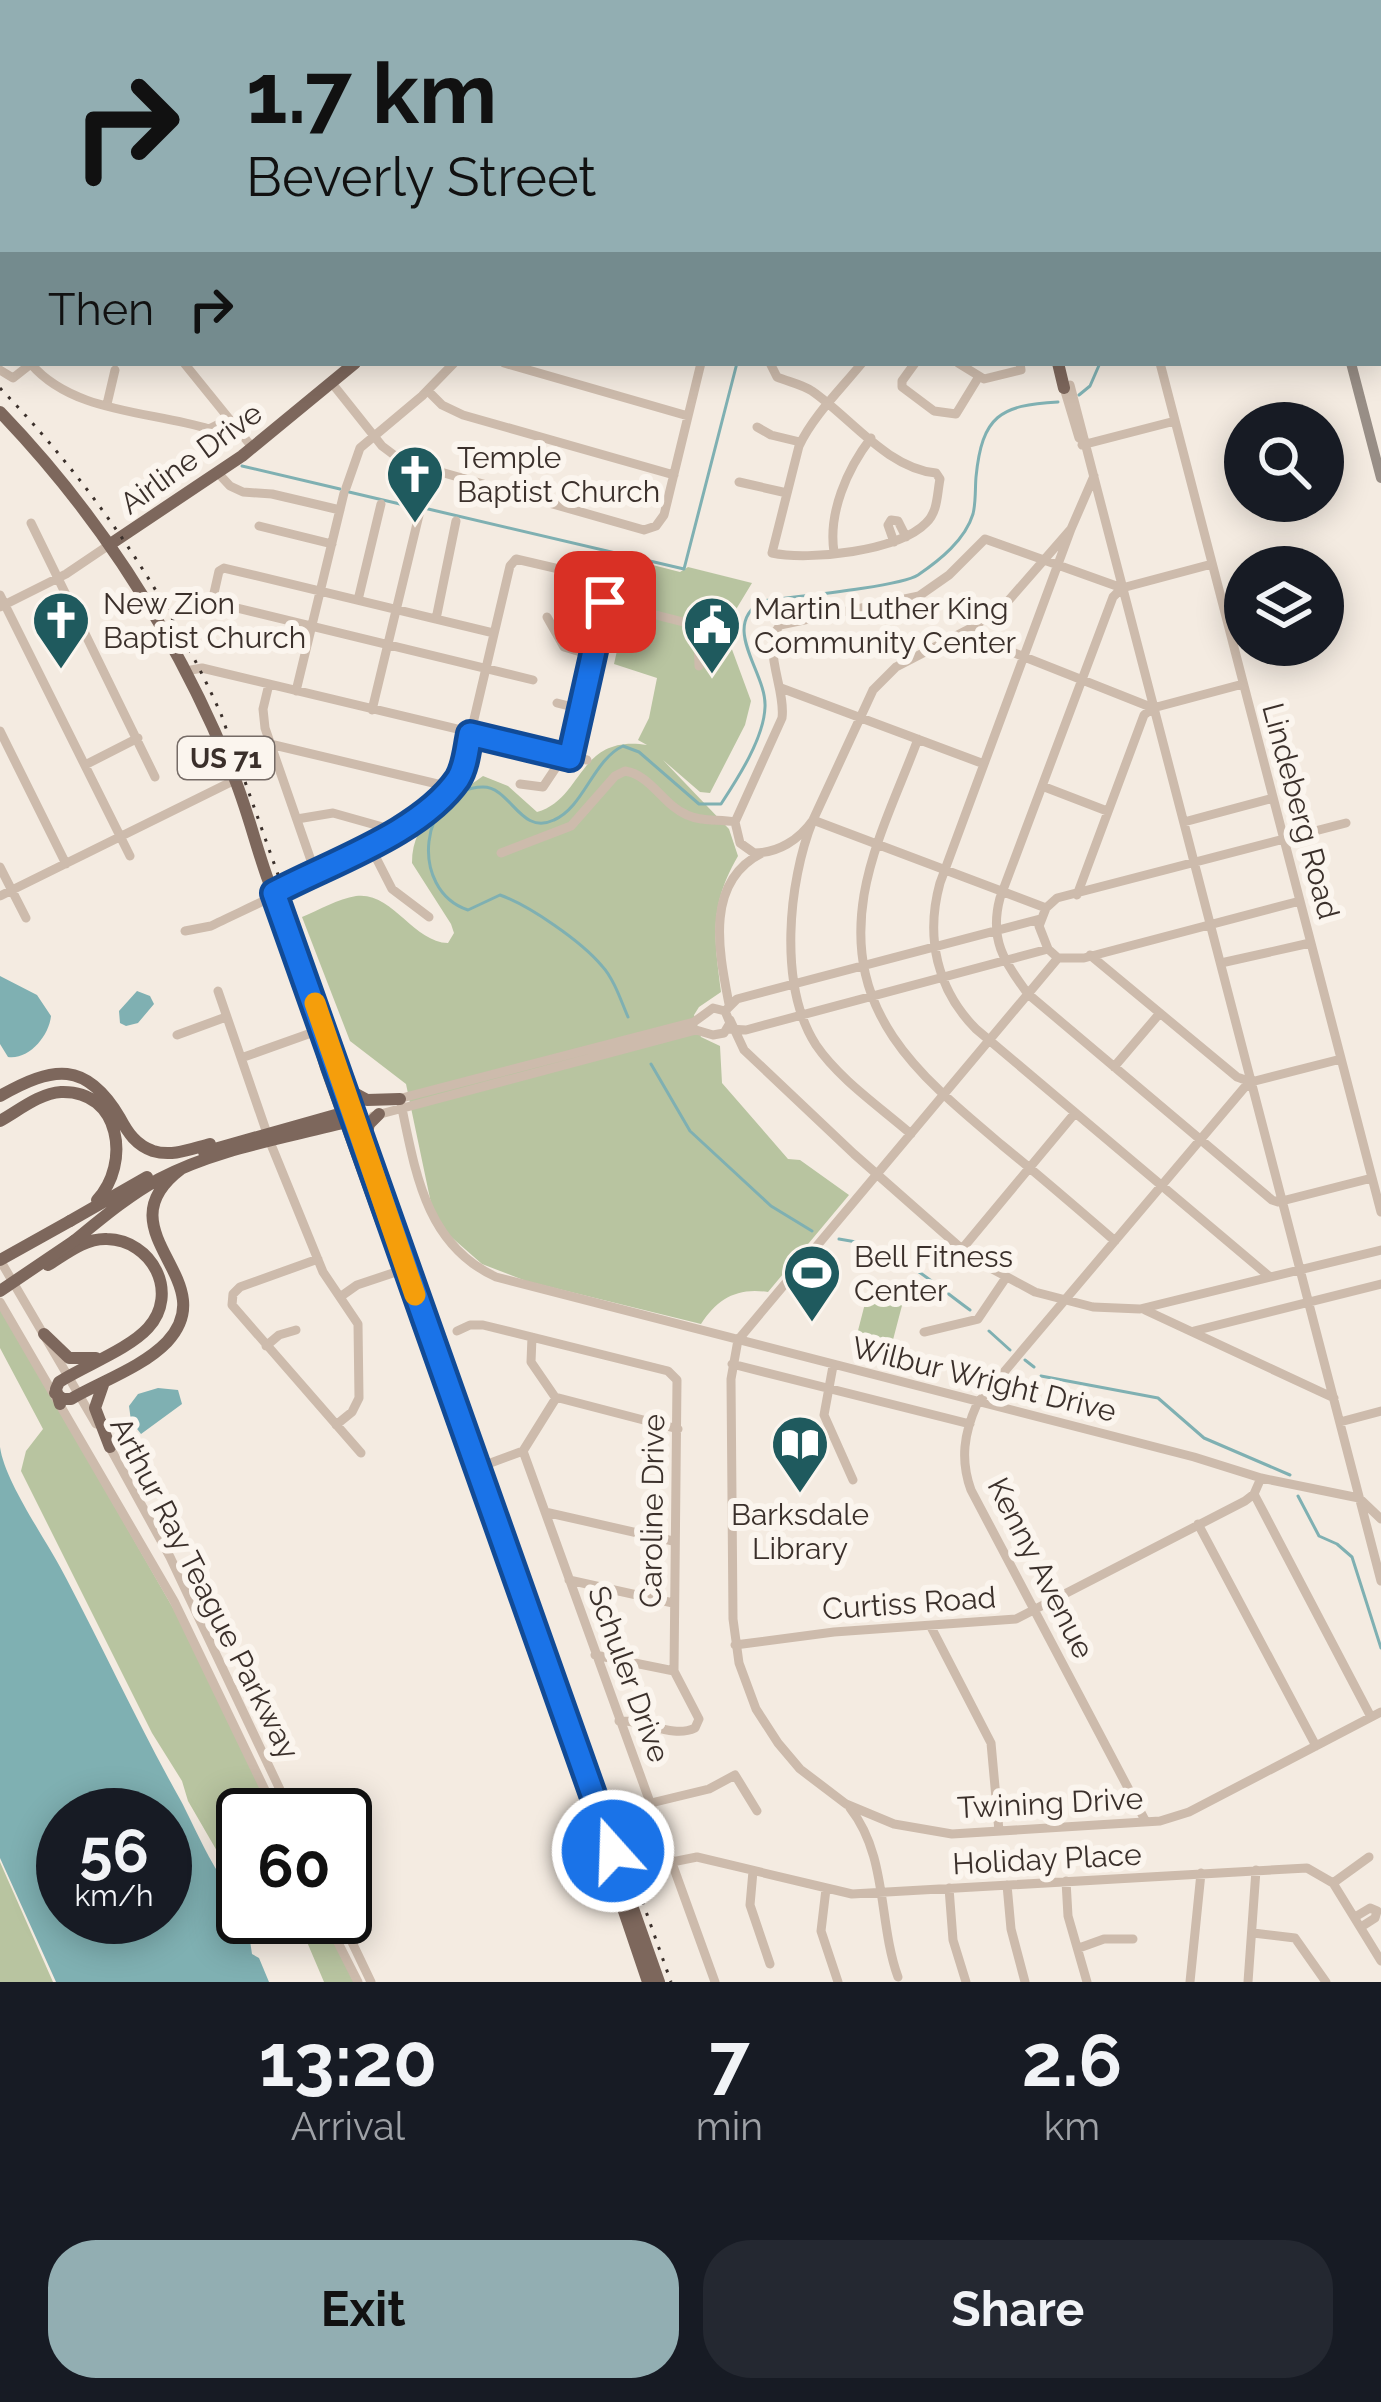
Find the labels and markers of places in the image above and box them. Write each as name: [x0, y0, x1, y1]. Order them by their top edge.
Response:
place label: Temple Baptist Church: [457, 440, 660, 509]
church icon: Temple Baptist Church: [384, 443, 446, 525]
pin: [554, 551, 656, 653]
place label: New Zion Baptist Church: [103, 586, 306, 655]
church icon: New Zion Baptist Church: [30, 589, 92, 671]
place label: Martin Luther King Community Center: [754, 591, 1016, 660]
public building icon: Martin Luther King Community Center: [681, 594, 743, 676]
place label: Bell Fitness Center: [854, 1239, 1013, 1308]
sports icon: Bell Fitness Center: [781, 1242, 843, 1324]
library icon: Barksdale Library: [769, 1413, 831, 1495]
place label: Barksdale Library: [731, 1497, 869, 1566]

